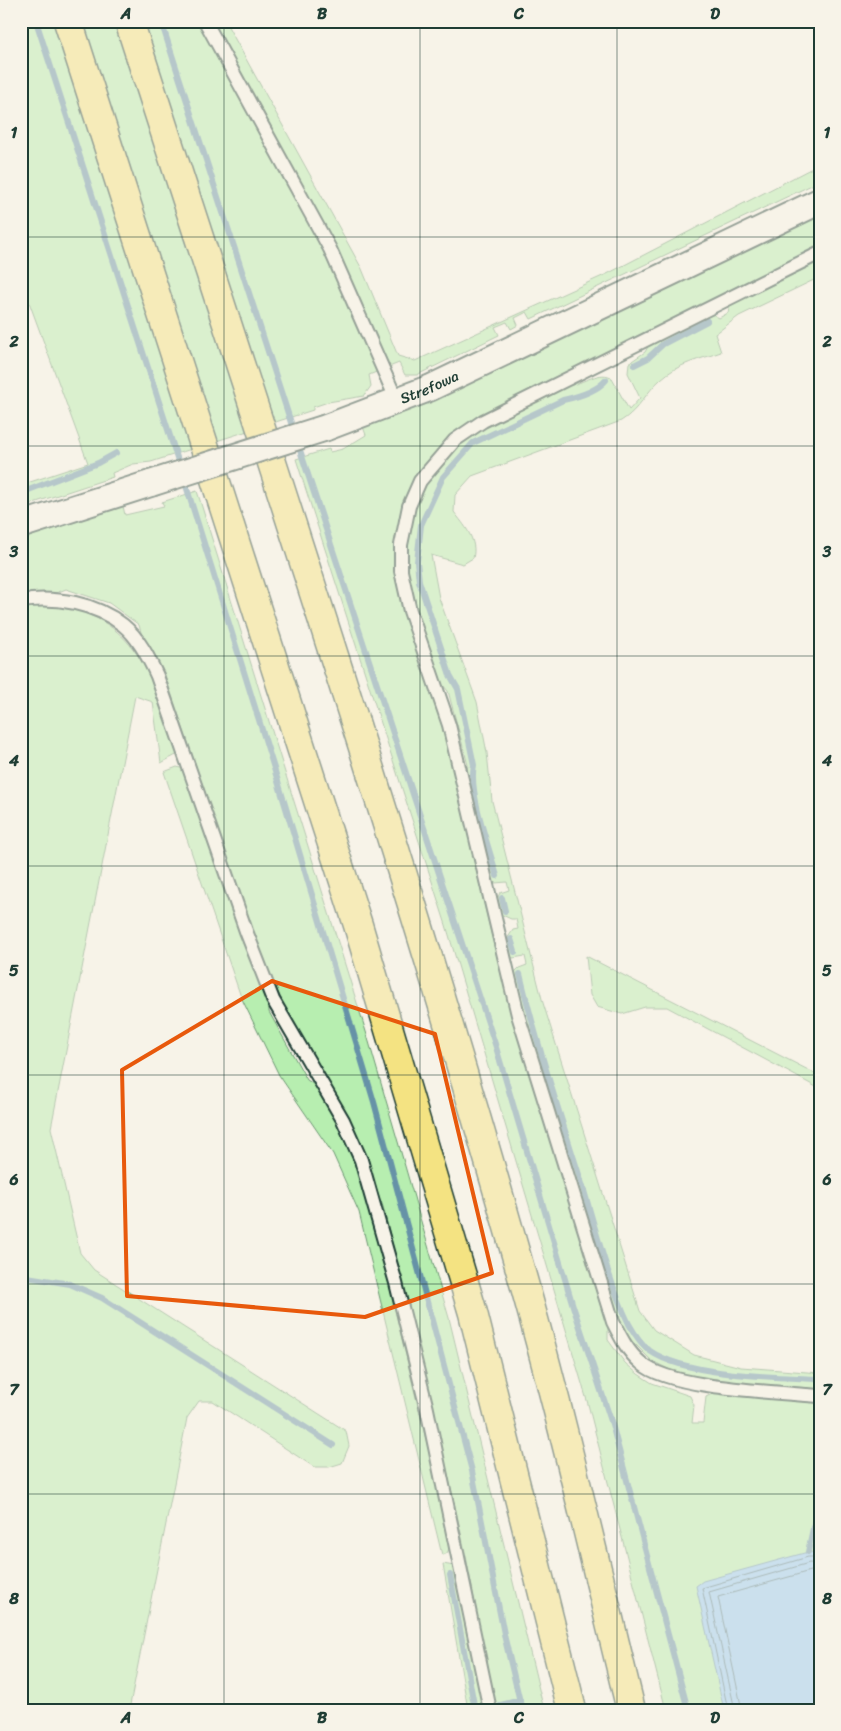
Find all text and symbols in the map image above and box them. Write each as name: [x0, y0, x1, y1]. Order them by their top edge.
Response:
text: A: [120, 0, 131, 28]
text: B: [317, 0, 328, 28]
text: C: [513, 0, 525, 28]
text: D: [710, 0, 720, 28]
text: 1: [11, 118, 18, 147]
text: 1: [824, 118, 831, 147]
text: 2: [8, 327, 19, 356]
text: 2: [821, 327, 832, 356]
street label: Strefowa: [396, 363, 464, 411]
text: 3: [9, 537, 19, 566]
text: 3: [822, 537, 832, 566]
text: 4: [8, 746, 19, 775]
text: 4: [821, 746, 832, 775]
text: 5: [9, 956, 19, 985]
text: 5: [822, 956, 832, 985]
text: 6: [8, 1165, 19, 1194]
text: 6: [821, 1165, 832, 1194]
text: 7: [9, 1375, 20, 1404]
text: 7: [822, 1375, 833, 1404]
text: 8: [8, 1584, 19, 1613]
text: 8: [821, 1584, 832, 1613]
text: A: [120, 1703, 131, 1731]
text: B: [317, 1703, 328, 1731]
text: C: [513, 1703, 525, 1731]
text: D: [710, 1703, 720, 1731]

